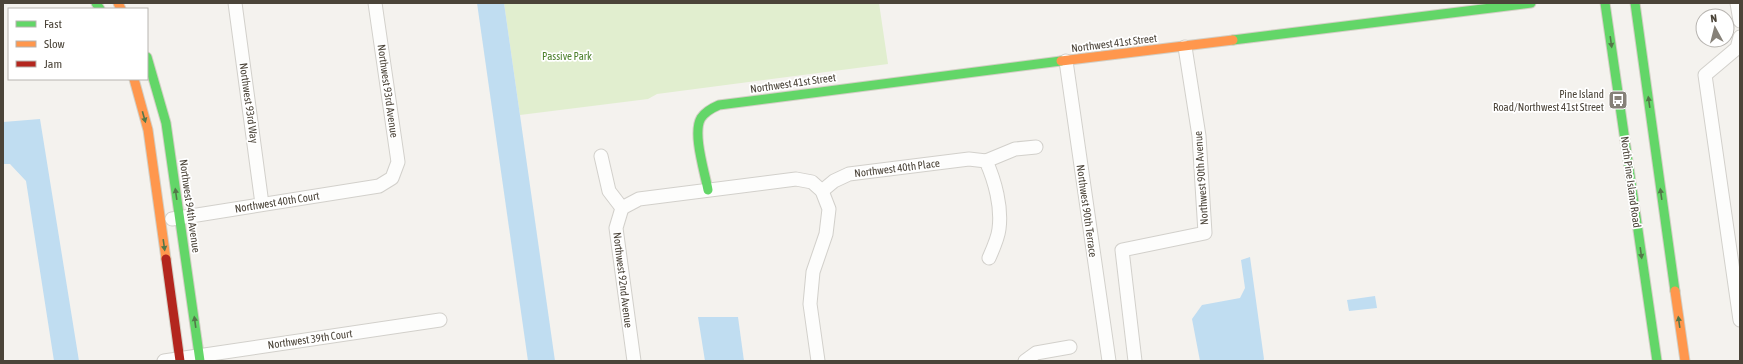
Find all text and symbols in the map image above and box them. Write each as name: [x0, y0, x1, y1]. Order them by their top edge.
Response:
legend: [8, 8, 148, 80]
north arrow: [1695, 8, 1735, 48]
text: N: [1710, 12, 1718, 24]
text: Fast: [44, 17, 62, 31]
street label: Northwest 41st Street: [1070, 32, 1158, 54]
one-way arrow: [1608, 36, 1614, 48]
text: Slow: [44, 37, 65, 51]
street label: Northwest 93rd Avenue: [376, 44, 400, 138]
park label: Passive Park: [542, 50, 592, 62]
text: Jam: [44, 57, 62, 71]
street label: Northwest 93rd Way: [237, 62, 261, 144]
street label: Northwest 41st Street: [749, 71, 837, 95]
place label: Pine Island Road/Northwest 41st Street: [1493, 88, 1604, 113]
bus stop icon: Pine Island Road/Northwest 41st Street: [1607, 89, 1629, 111]
one-way arrow: [1646, 96, 1652, 108]
one-way arrow: [141, 111, 147, 123]
street label: Northwest 90th Avenue: [1192, 131, 1210, 225]
street label: North Pine Island Road: [1619, 136, 1643, 228]
street label: Northwest 40th Place: [854, 157, 940, 179]
street label: Northwest 94th Avenue: [178, 159, 202, 253]
street label: Northwest 90th Terrace: [1075, 164, 1099, 258]
one-way arrow: [173, 188, 179, 200]
one-way arrow: [1658, 188, 1665, 200]
street label: Northwest 40th Court: [234, 189, 320, 215]
street label: Northwest 92nd Avenue: [611, 232, 635, 328]
one-way arrow: [161, 239, 167, 251]
one-way arrow: [1638, 247, 1644, 260]
one-way arrow: [192, 316, 198, 328]
one-way arrow: [1676, 316, 1682, 328]
street label: Northwest 39th Court: [267, 327, 353, 351]

